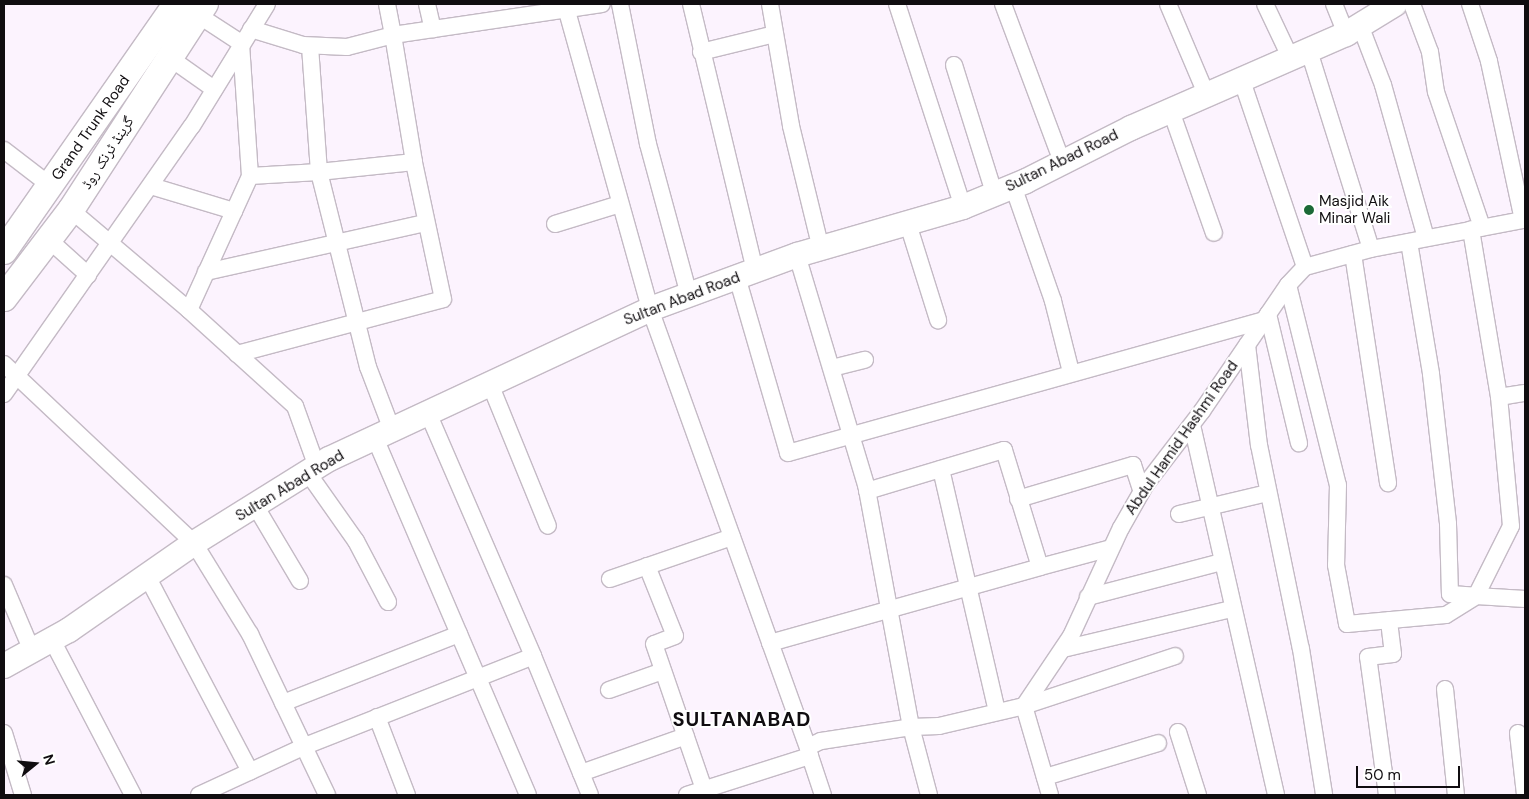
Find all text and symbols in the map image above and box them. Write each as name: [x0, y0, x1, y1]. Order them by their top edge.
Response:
street label: Grand Trunk Road: [48, 72, 134, 184]
street label: گرینڈ ٹرنک روڈ: [78, 113, 138, 193]
street label: Sultan Abad Road: [1003, 126, 1121, 196]
place label: Masjid Aik Minar Wali: [1319, 192, 1390, 227]
marker: Masjid Aik Minar Wali: [1303, 204, 1315, 216]
street label: Sultan Abad Road: [621, 269, 743, 329]
street label: Abdul Hamid Hashmi Road: [1122, 358, 1242, 518]
street label: Sultan Abad Road: [233, 447, 347, 525]
district label: SULTANABAD: [671, 707, 813, 731]
north arrow: [10, 739, 60, 789]
text: N: [39, 752, 59, 767]
scale bar: [1359, 756, 1463, 788]
text: 50 m: [1364, 765, 1401, 785]

